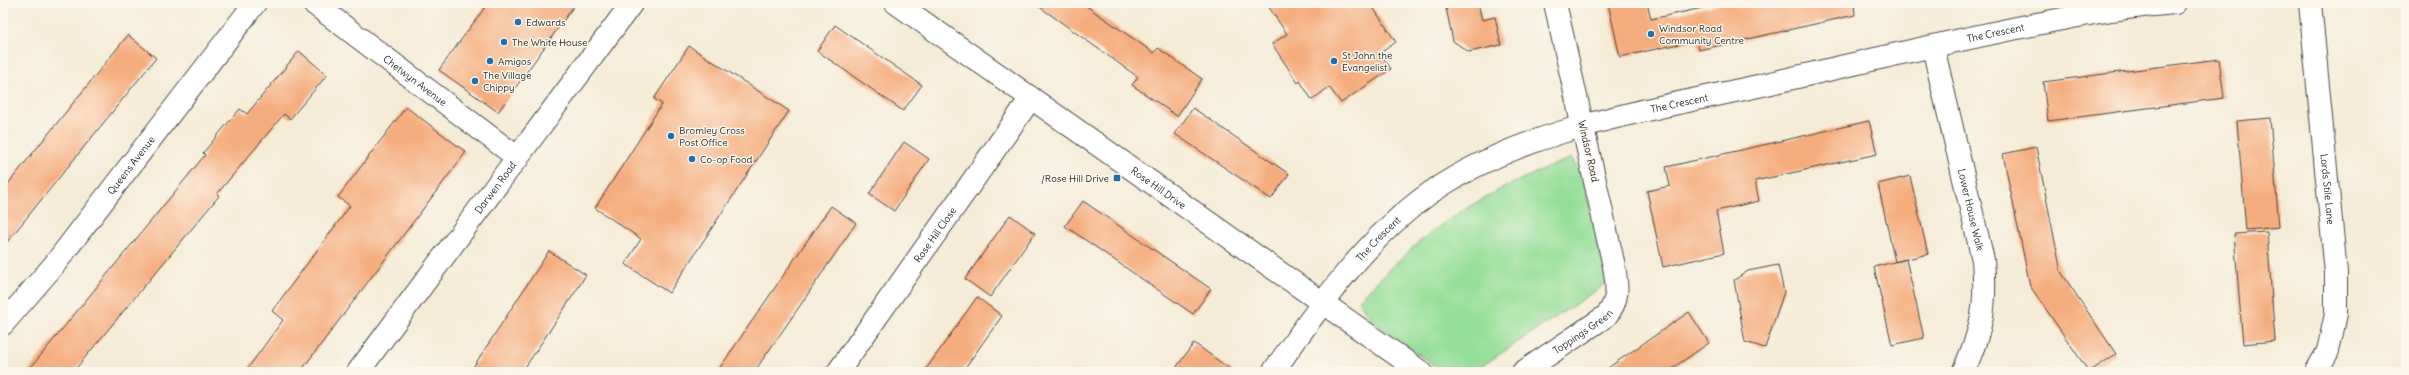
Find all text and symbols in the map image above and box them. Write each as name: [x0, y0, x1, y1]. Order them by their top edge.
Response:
place label: Edwards: [526, 16, 566, 29]
marker: Edwards: [513, 17, 523, 27]
street label: The Crescent: [1966, 20, 2026, 45]
place label: Windsor Road Community Centre: [1659, 22, 1744, 47]
marker: Windsor Road Community Centre: [1646, 29, 1656, 39]
place label: The White House: [512, 36, 587, 49]
marker: The White House: [499, 37, 509, 47]
place label: St John the Evangelist: [1342, 49, 1392, 74]
street label: Chetwyn Avenue: [380, 52, 449, 109]
place label: Amigos: [498, 55, 532, 68]
marker: Amigos: [485, 56, 495, 66]
marker: St John the Evangelist: [1329, 56, 1339, 66]
place label: The Village Chippy: [483, 69, 531, 94]
marker: The Village Chippy: [470, 76, 480, 86]
street label: The Crescent: [1649, 91, 1710, 116]
street label: Windsor Road: [1575, 119, 1602, 183]
place label: Bromley Cross Post Office: [679, 124, 745, 149]
marker: Bromley Cross Post Office: [666, 131, 676, 141]
street label: Queens Avenue: [105, 133, 158, 197]
place label: Co-op Food: [700, 153, 753, 166]
street label: Lords Stile Lane: [2318, 153, 2337, 225]
marker: Co-op Food: [687, 154, 697, 164]
street label: Darwen Road: [472, 159, 519, 216]
street label: Rose Hill Drive: [1128, 164, 1188, 212]
street label: Lower House Walk: [1955, 168, 1987, 252]
place label: /Rose Hill Drive: [1041, 172, 1109, 185]
marker: /Rose Hill Drive: [1112, 173, 1122, 183]
street label: Rose Hill Close: [911, 205, 959, 265]
street label: The Crescent: [1353, 213, 1404, 264]
street label: Toppings Green: [1550, 307, 1616, 357]

